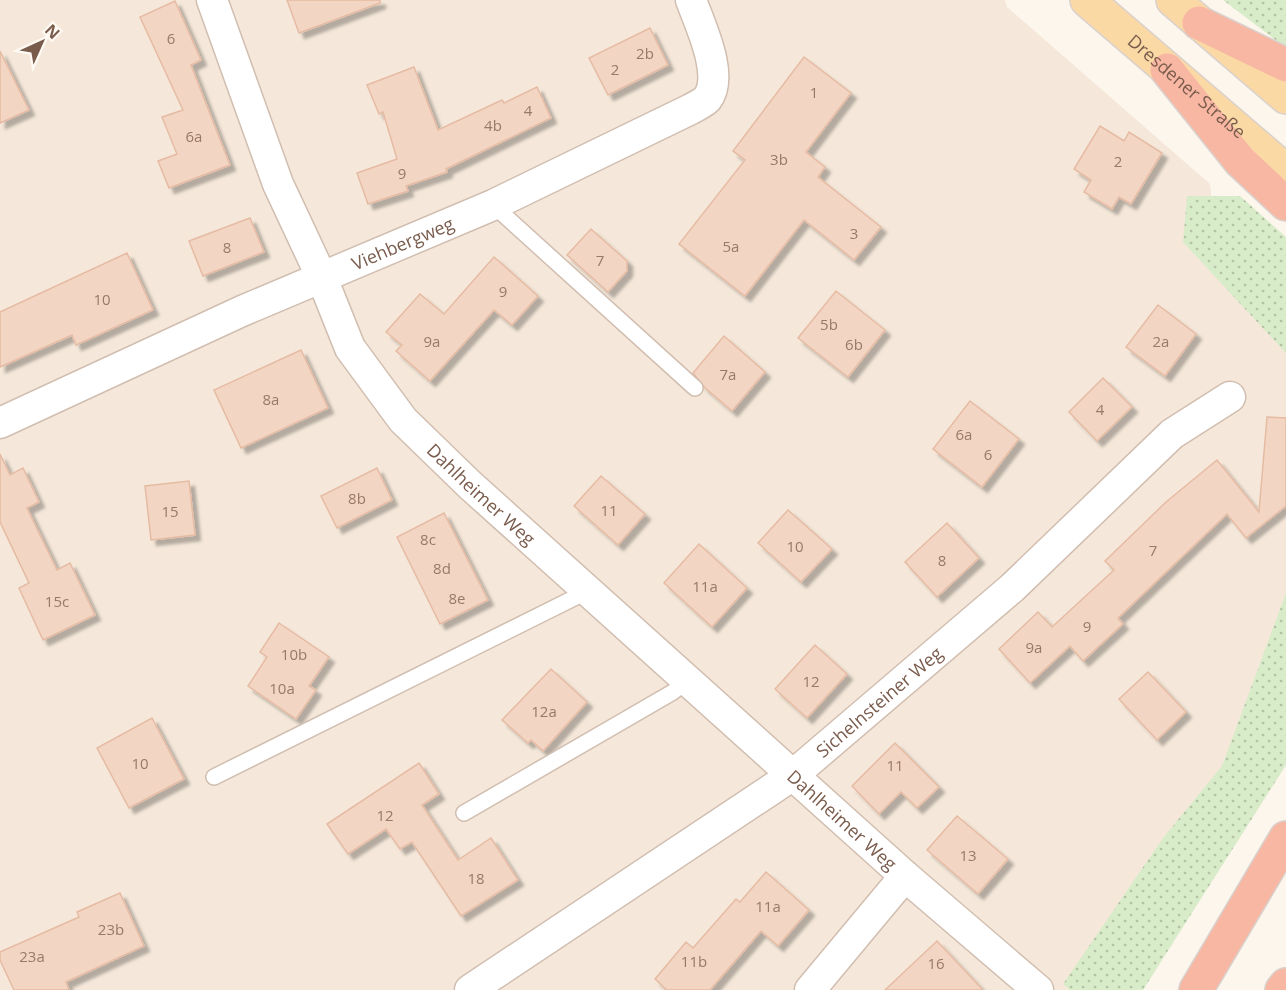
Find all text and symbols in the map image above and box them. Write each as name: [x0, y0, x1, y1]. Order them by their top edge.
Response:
north arrow: [12, 12, 72, 72]
text: N: [40, 19, 65, 44]
house number: 6: [167, 28, 175, 48]
street label: Dresdener Straße: [1123, 29, 1251, 144]
house number: 2b: [636, 43, 654, 63]
house number: 2: [611, 59, 619, 79]
house number: 1: [810, 82, 818, 102]
house number: 4: [524, 100, 533, 120]
house number: 4b: [484, 115, 502, 135]
house number: 6a: [186, 126, 202, 146]
house number: 3b: [770, 149, 788, 169]
house number: 2: [1114, 151, 1122, 171]
house number: 9: [398, 163, 406, 183]
street label: Viehbergweg: [348, 211, 457, 275]
house number: 3: [850, 223, 858, 243]
house number: 5a: [723, 236, 739, 256]
house number: 8: [223, 237, 231, 257]
house number: 7: [596, 250, 604, 270]
house number: 9: [499, 281, 507, 301]
house number: 10: [93, 289, 111, 309]
house number: 5b: [820, 314, 838, 334]
house number: 9a: [424, 331, 440, 351]
house number: 2a: [1153, 331, 1169, 351]
house number: 6b: [845, 334, 863, 354]
house number: 7a: [720, 364, 736, 384]
house number: 8a: [263, 389, 279, 409]
house number: 4: [1096, 399, 1105, 419]
house number: 6a: [956, 424, 972, 444]
street label: Dahlheimer Weg: [422, 438, 541, 551]
house number: 6: [984, 444, 992, 464]
house number: 8b: [348, 488, 366, 508]
house number: 11: [600, 500, 618, 520]
house number: 15: [161, 501, 179, 521]
house number: 8c: [420, 529, 436, 549]
house number: 10: [786, 536, 804, 556]
house number: 7: [1149, 540, 1157, 560]
house number: 8: [938, 550, 946, 570]
house number: 8d: [433, 558, 451, 578]
house number: 11a: [692, 576, 718, 596]
house number: 8e: [449, 588, 466, 608]
house number: 15c: [45, 591, 69, 611]
house number: 9: [1083, 616, 1091, 636]
house number: 9a: [1026, 637, 1042, 657]
street label: Sichelnsteiner Weg: [811, 641, 947, 762]
house number: 10b: [281, 644, 307, 664]
house number: 12: [802, 671, 820, 691]
house number: 10a: [269, 678, 295, 698]
house number: 12a: [531, 701, 557, 721]
house number: 10: [131, 753, 149, 773]
house number: 11: [886, 755, 904, 775]
street label: Dahlheimer Weg: [782, 764, 902, 875]
house number: 12: [376, 805, 394, 825]
house number: 13: [959, 845, 977, 865]
house number: 18: [467, 868, 485, 888]
house number: 11a: [755, 896, 781, 916]
house number: 23b: [98, 919, 124, 939]
house number: 23a: [19, 946, 45, 966]
house number: 11b: [681, 951, 707, 971]
house number: 16: [927, 953, 945, 973]

